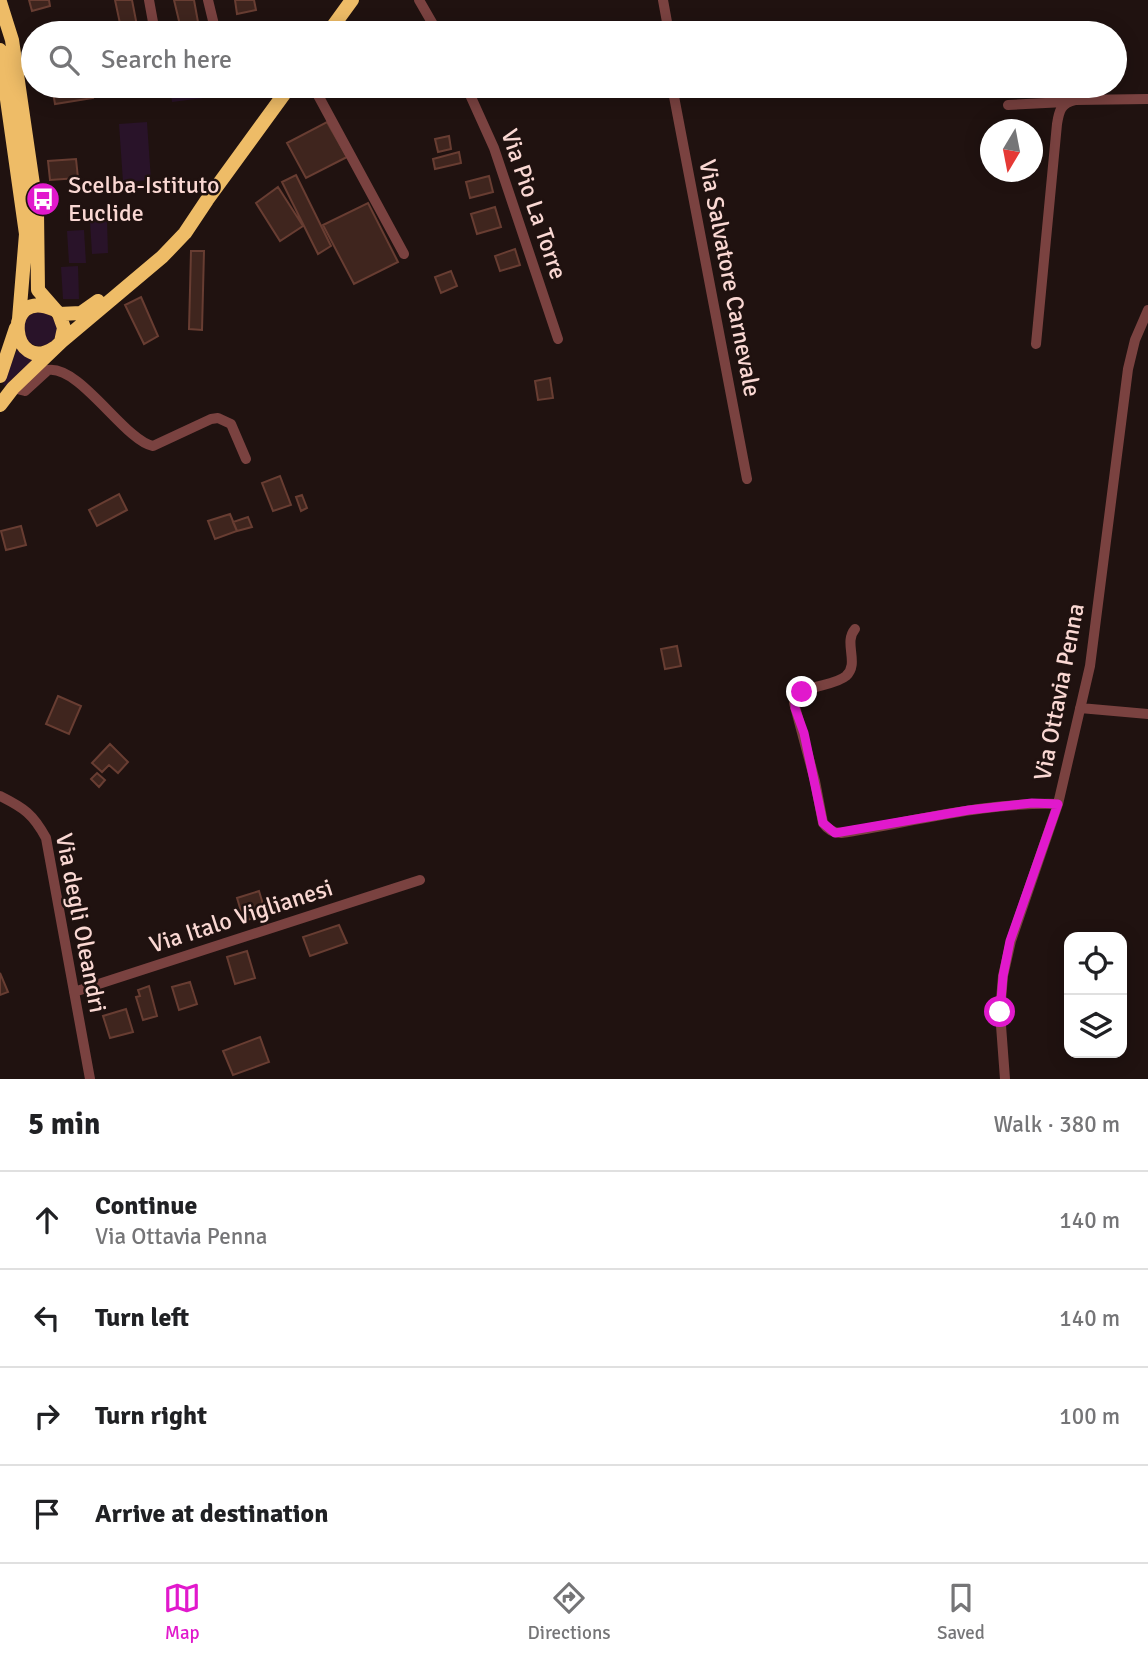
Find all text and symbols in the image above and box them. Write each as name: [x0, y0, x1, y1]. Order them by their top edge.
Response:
search box: [21, 21, 1127, 98]
icon: search: [45, 41, 83, 79]
text: Search here: [101, 44, 232, 76]
north arrow: [980, 119, 1043, 182]
street label: Via Pio La Torre: [494, 125, 574, 283]
street label: Via Salvatore Carnevale: [692, 157, 768, 399]
place label: Scelba-Istituto Euclide: [68, 170, 220, 228]
bus stop icon: Scelba-Istituto Euclide: [24, 180, 62, 218]
street label: Via Ottavia Penna: [1027, 601, 1091, 783]
route end: [786, 676, 817, 707]
street label: Via degli Oleandri: [49, 831, 113, 1015]
street label: Via Italo Viglianesi: [146, 872, 336, 960]
map controls: [1064, 932, 1127, 1058]
button: locate: [1064, 932, 1127, 995]
button: layers: [1064, 995, 1127, 1058]
route start: [984, 996, 1015, 1027]
text: 5 min: [28, 1106, 100, 1143]
text: Walk · 380 m: [994, 1110, 1120, 1139]
text: Continue: [95, 1190, 197, 1222]
icon: ahead: [28, 1201, 66, 1239]
text: 140 m: [1059, 1206, 1120, 1235]
text: Via Ottavia Penna: [95, 1222, 268, 1251]
icon: left: [28, 1299, 66, 1337]
text: Turn left: [95, 1302, 189, 1334]
text: 140 m: [1059, 1304, 1120, 1333]
icon: right: [28, 1397, 66, 1435]
text: Turn right: [95, 1400, 207, 1432]
text: 100 m: [1059, 1402, 1120, 1431]
icon: arrive: [28, 1495, 66, 1533]
text: Arrive at destination: [95, 1498, 328, 1530]
tab: Map: [163, 1579, 201, 1645]
tab: Directions: [528, 1579, 611, 1645]
tab: Saved: [937, 1579, 985, 1645]

